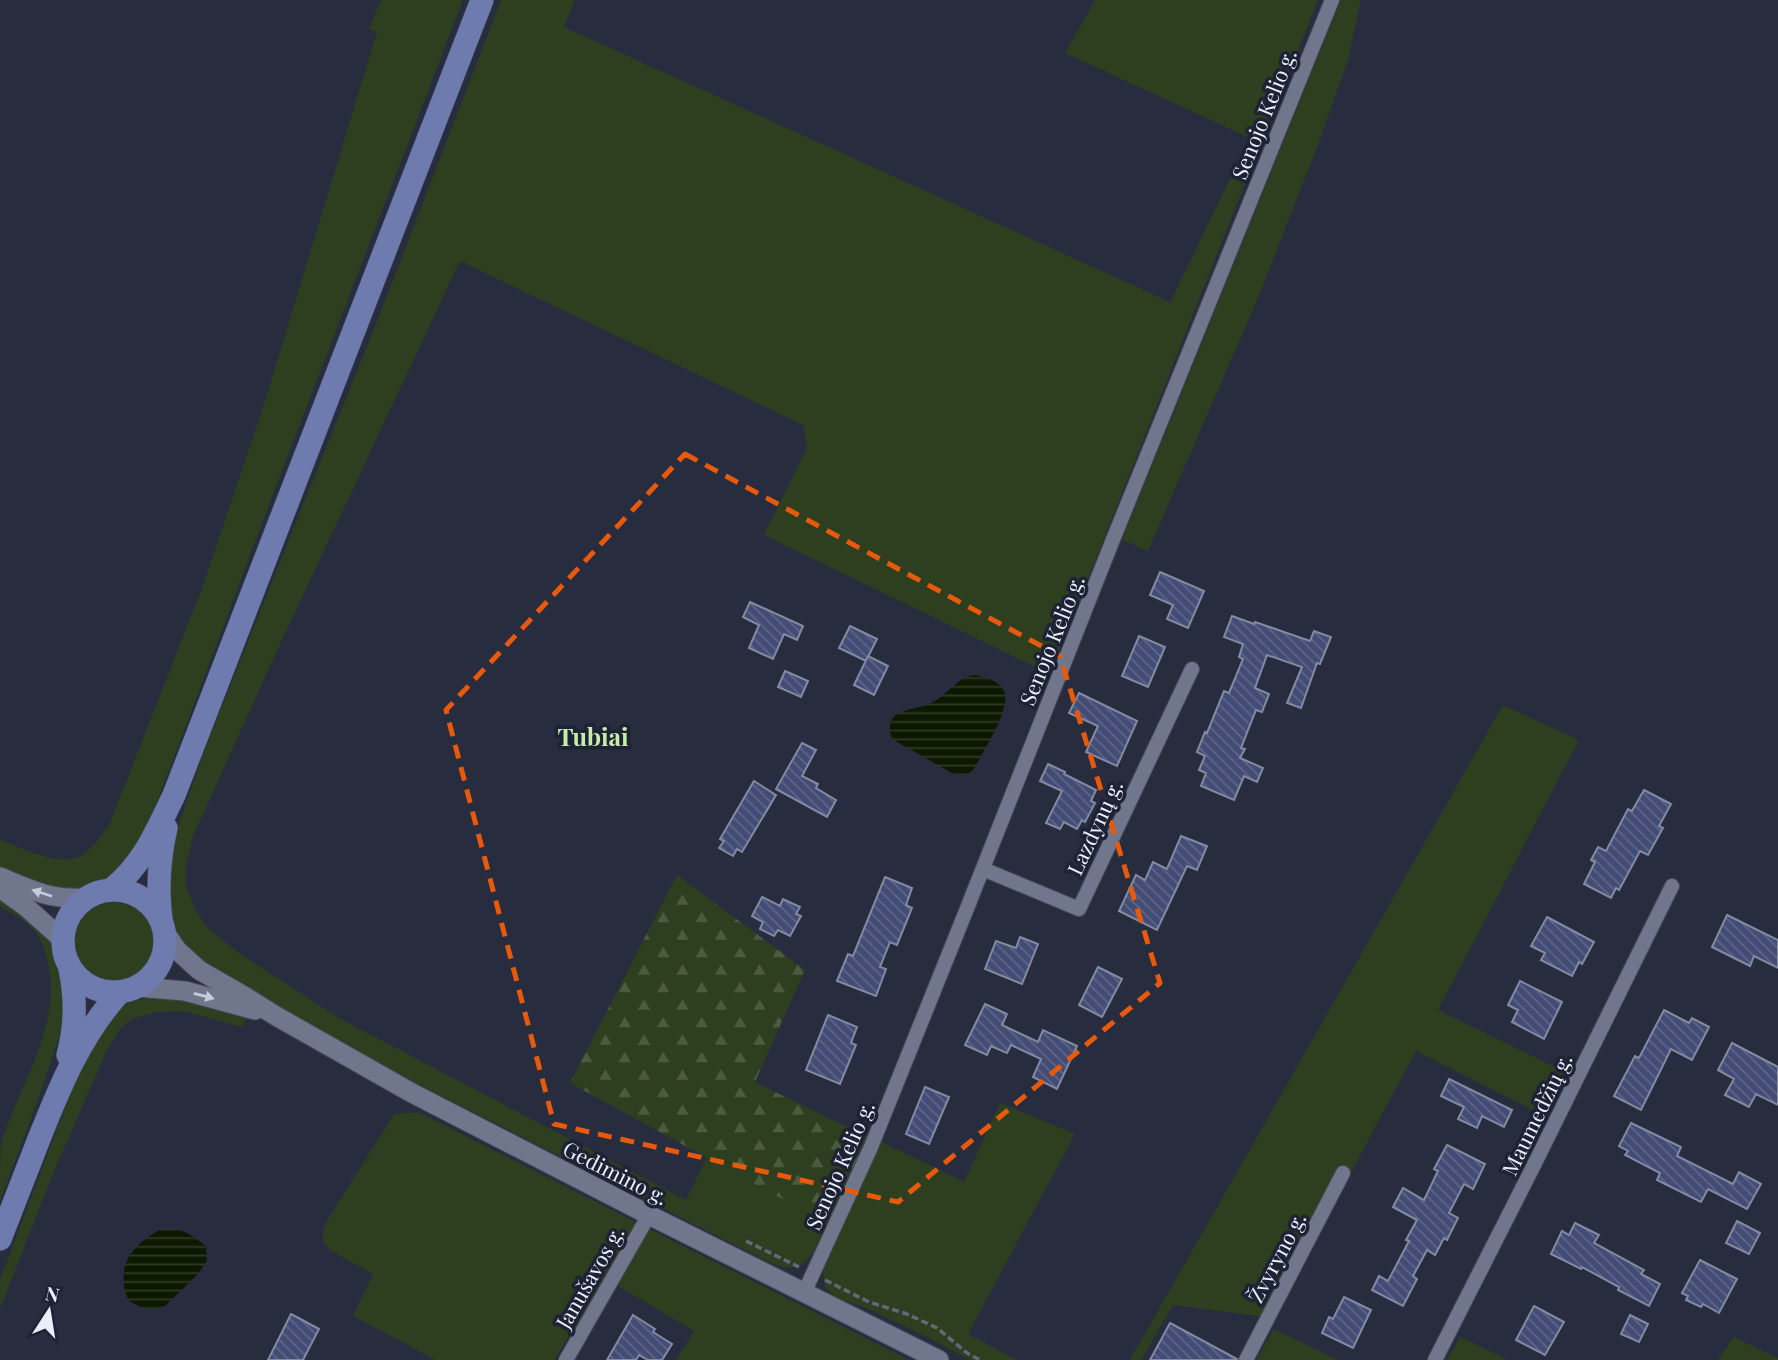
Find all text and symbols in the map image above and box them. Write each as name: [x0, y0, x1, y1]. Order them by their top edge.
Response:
street label: Senojo Kelio g.: [1224, 45, 1302, 183]
street label: Senojo Kelio g.: [1012, 571, 1090, 709]
district label: Tubiai: [557, 720, 629, 752]
street label: Lazdynų g.: [1060, 775, 1128, 879]
one-way arrow: [31, 888, 52, 898]
one-way arrow: [194, 991, 215, 1001]
street label: Maumedžių g.: [1494, 1048, 1578, 1180]
street label: Senojo Kelio g.: [798, 1096, 880, 1234]
street label: Gedimino g.: [559, 1134, 673, 1210]
street label: Žvyryno g.: [1240, 1207, 1312, 1307]
street label: Janušavos g.: [548, 1221, 630, 1334]
north arrow: [14, 1276, 84, 1346]
text: N: [43, 1279, 62, 1308]

